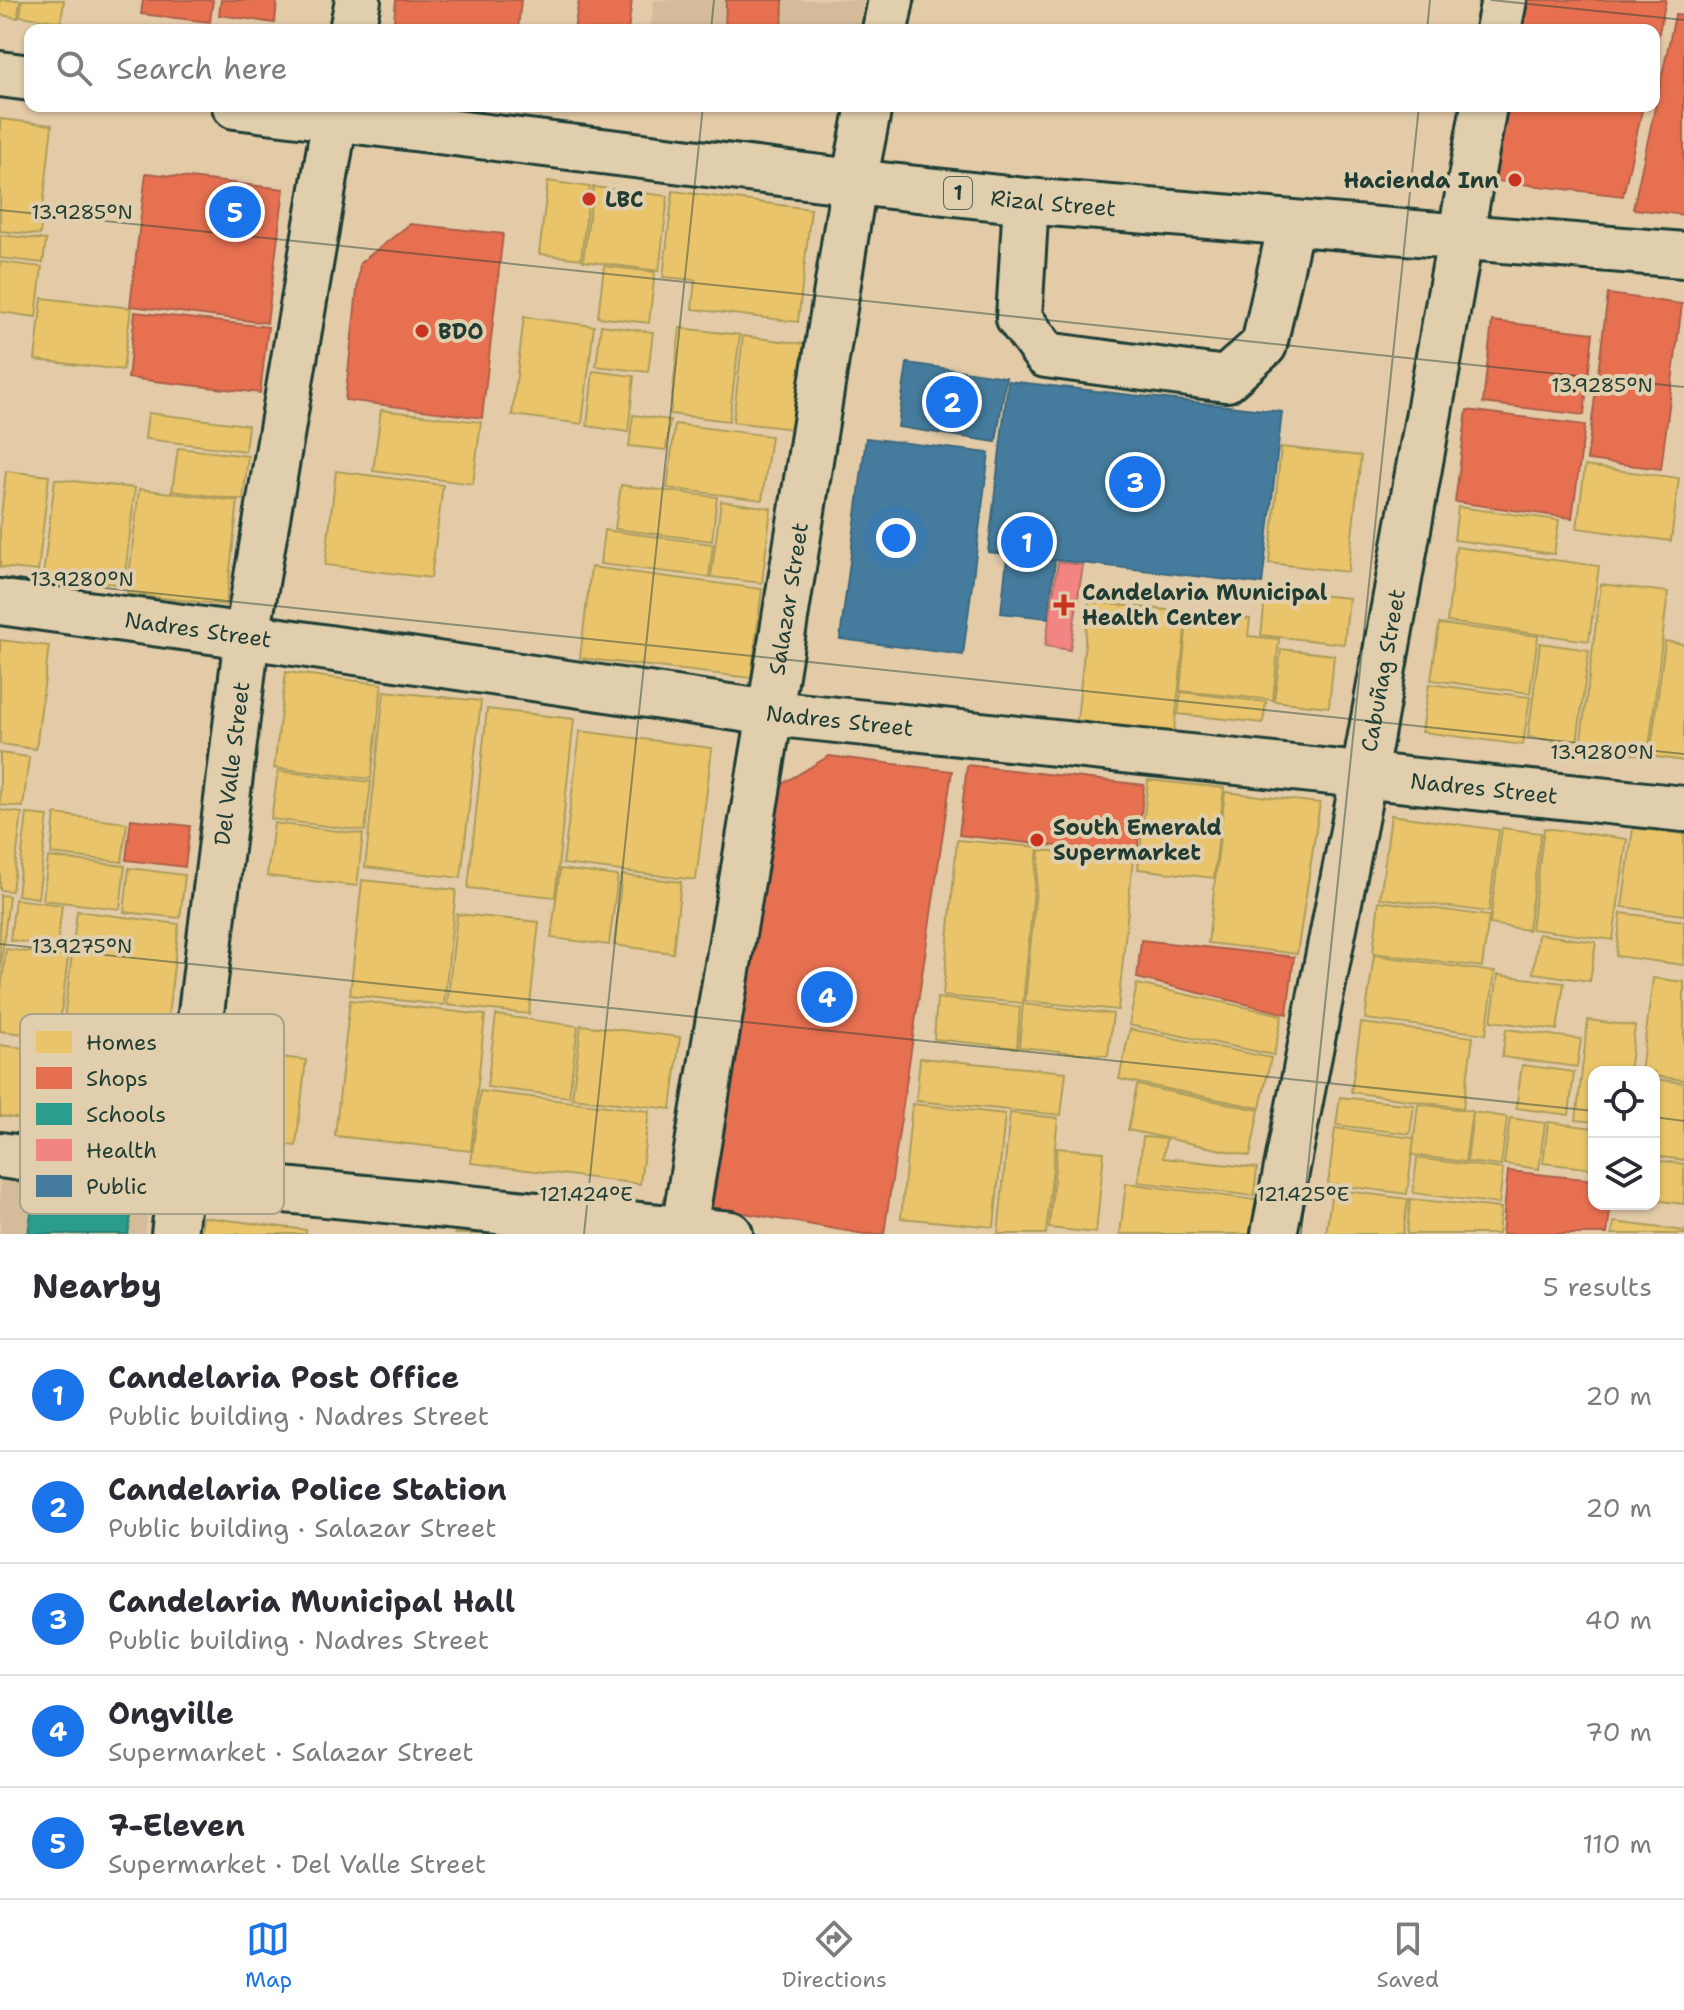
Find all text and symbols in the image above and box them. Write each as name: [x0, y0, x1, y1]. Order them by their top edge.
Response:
search box: [24, 24, 1660, 112]
icon: search: [52, 46, 96, 90]
text: Search here: [116, 48, 287, 89]
place label: Hacienda Inn: [1344, 166, 1499, 195]
marker: Hacienda Inn: [1506, 171, 1524, 189]
road number: 1: [944, 177, 972, 209]
pin: 5: [209, 182, 261, 242]
street label: Rizal Street: [989, 183, 1117, 223]
place label: LBC: [605, 185, 644, 214]
marker: LBC: [580, 190, 598, 208]
text: 13.9285°N: [31, 199, 133, 225]
place label: BDO: [438, 317, 484, 346]
marker: BDO: [413, 322, 431, 340]
pin: 2: [926, 372, 978, 432]
text: 13.9285°N: [1551, 372, 1653, 398]
pin: 3: [1109, 452, 1161, 512]
pin: 1: [1001, 512, 1053, 572]
your location: [876, 518, 916, 558]
street label: Salazar Street: [762, 520, 814, 677]
text: 13.9280°N: [30, 566, 134, 592]
place label: Candelaria Municipal Health Center: [1082, 578, 1328, 632]
street label: Cabuñag Street: [1354, 587, 1411, 754]
marker: Candelaria Municipal Health Center: [1053, 594, 1075, 616]
street label: Nadres Street: [123, 605, 274, 654]
street label: Del Valle Street: [207, 680, 256, 847]
street label: Nadres Street: [764, 698, 915, 742]
text: 13.9280°N: [1550, 739, 1654, 765]
street label: Nadres Street: [1409, 766, 1559, 810]
place label: South Emerald Supermarket: [1053, 813, 1222, 867]
marker: South Emerald Supermarket: [1028, 831, 1046, 849]
text: 13.9275°N: [32, 933, 132, 959]
pin: 4: [801, 967, 853, 1027]
legend: [20, 1014, 284, 1214]
text: Homes: [86, 1028, 157, 1057]
text: Shops: [86, 1064, 148, 1093]
map controls: [1588, 1066, 1660, 1210]
button: locate: [1588, 1066, 1660, 1138]
text: Schools: [86, 1100, 166, 1129]
text: Health: [86, 1136, 157, 1165]
button: layers: [1588, 1138, 1660, 1210]
text: Public: [86, 1172, 147, 1201]
text: 121.424°E: [539, 1181, 633, 1207]
text: 121.425°E: [1257, 1181, 1349, 1207]
text: Nearby: [32, 1263, 162, 1309]
text: 5 results: [1543, 1269, 1652, 1304]
text: Candelaria Post Office: [108, 1357, 459, 1398]
text: 1: [52, 1378, 64, 1413]
text: 20 m: [1585, 1378, 1652, 1413]
text: Public building · Nadres Street: [108, 1398, 489, 1433]
text: Candelaria Police Station: [108, 1469, 507, 1510]
text: 2: [49, 1490, 67, 1525]
text: 20 m: [1585, 1490, 1652, 1525]
text: Public building · Salazar Street: [108, 1510, 497, 1545]
text: Candelaria Municipal Hall: [108, 1581, 515, 1622]
text: 3: [49, 1602, 67, 1637]
text: 40 m: [1585, 1602, 1652, 1637]
text: Public building · Nadres Street: [108, 1622, 489, 1657]
text: Ongville: [108, 1693, 234, 1734]
text: 4: [49, 1714, 67, 1749]
text: 70 m: [1585, 1714, 1652, 1749]
text: Supermarket · Salazar Street: [108, 1734, 474, 1769]
text: 7-Eleven: [108, 1805, 245, 1846]
text: 5: [50, 1826, 66, 1861]
text: 110 m: [1582, 1826, 1652, 1861]
text: Supermarket · Del Valle Street: [108, 1846, 486, 1881]
tab: Map: [245, 1917, 292, 1994]
tab: Directions: [782, 1917, 887, 1994]
tab: Saved: [1377, 1917, 1439, 1994]

